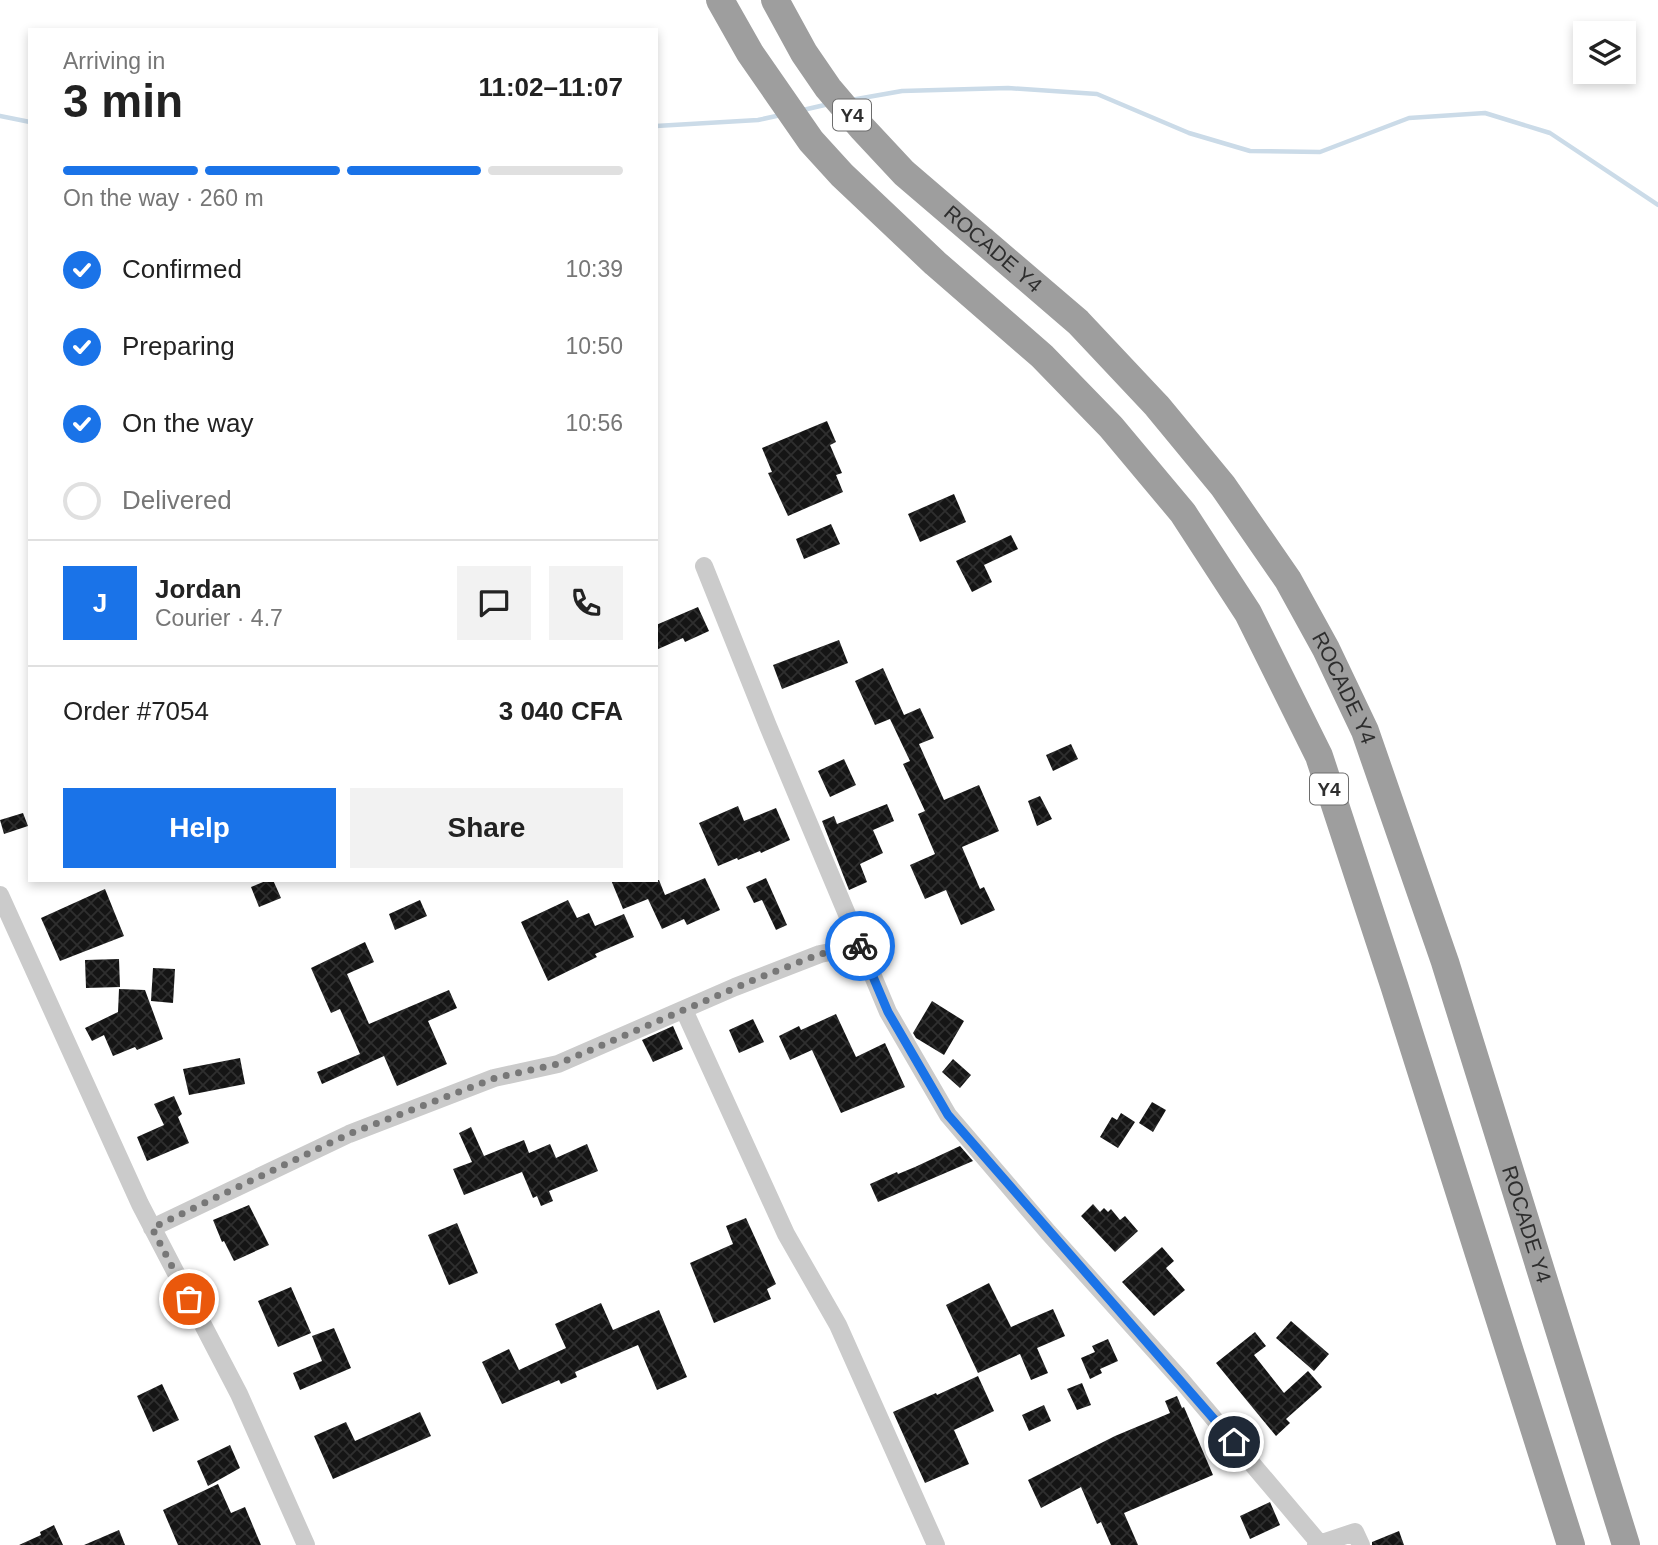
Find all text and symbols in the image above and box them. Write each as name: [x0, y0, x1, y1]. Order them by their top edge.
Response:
map controls: [1573, 21, 1636, 84]
button: layers: [1573, 21, 1636, 84]
text: Arriving in: [63, 48, 165, 74]
text: 11:02–11:07: [478, 72, 623, 102]
text: 3 min: [63, 75, 183, 127]
road number: Y4: [833, 99, 871, 130]
text: On the way · 260 m: [63, 185, 264, 211]
street label: ROCADE Y4: [940, 201, 1047, 297]
icon: check: [63, 251, 101, 289]
text: Confirmed: [122, 254, 242, 284]
text: 10:39: [565, 256, 623, 282]
icon: check: [63, 328, 101, 366]
text: Preparing: [122, 331, 235, 361]
text: 10:50: [565, 333, 623, 359]
icon: check: [63, 405, 101, 443]
text: On the way: [122, 408, 254, 438]
text: 10:56: [565, 410, 623, 436]
text: Delivered: [122, 485, 232, 515]
button: chat: [457, 566, 531, 640]
button: phone: [549, 566, 623, 640]
text: Jordan: [155, 574, 242, 604]
text: J: [93, 588, 107, 618]
text: Courier · 4.7: [155, 605, 283, 631]
street label: ROCADE Y4: [1308, 628, 1381, 747]
text: Order #7054: [63, 696, 209, 726]
text: 3 040 CFA: [499, 696, 623, 726]
road number: Y4: [1310, 774, 1348, 804]
button: Help: [63, 788, 336, 868]
button: Share: [350, 788, 623, 868]
courier: [825, 911, 895, 981]
icon: bike: [841, 927, 879, 965]
street label: ROCADE Y4: [1498, 1163, 1556, 1286]
pin: [159, 1269, 219, 1329]
icon: bag: [170, 1280, 208, 1318]
pin: [1204, 1412, 1264, 1472]
icon: home: [1215, 1423, 1253, 1461]

